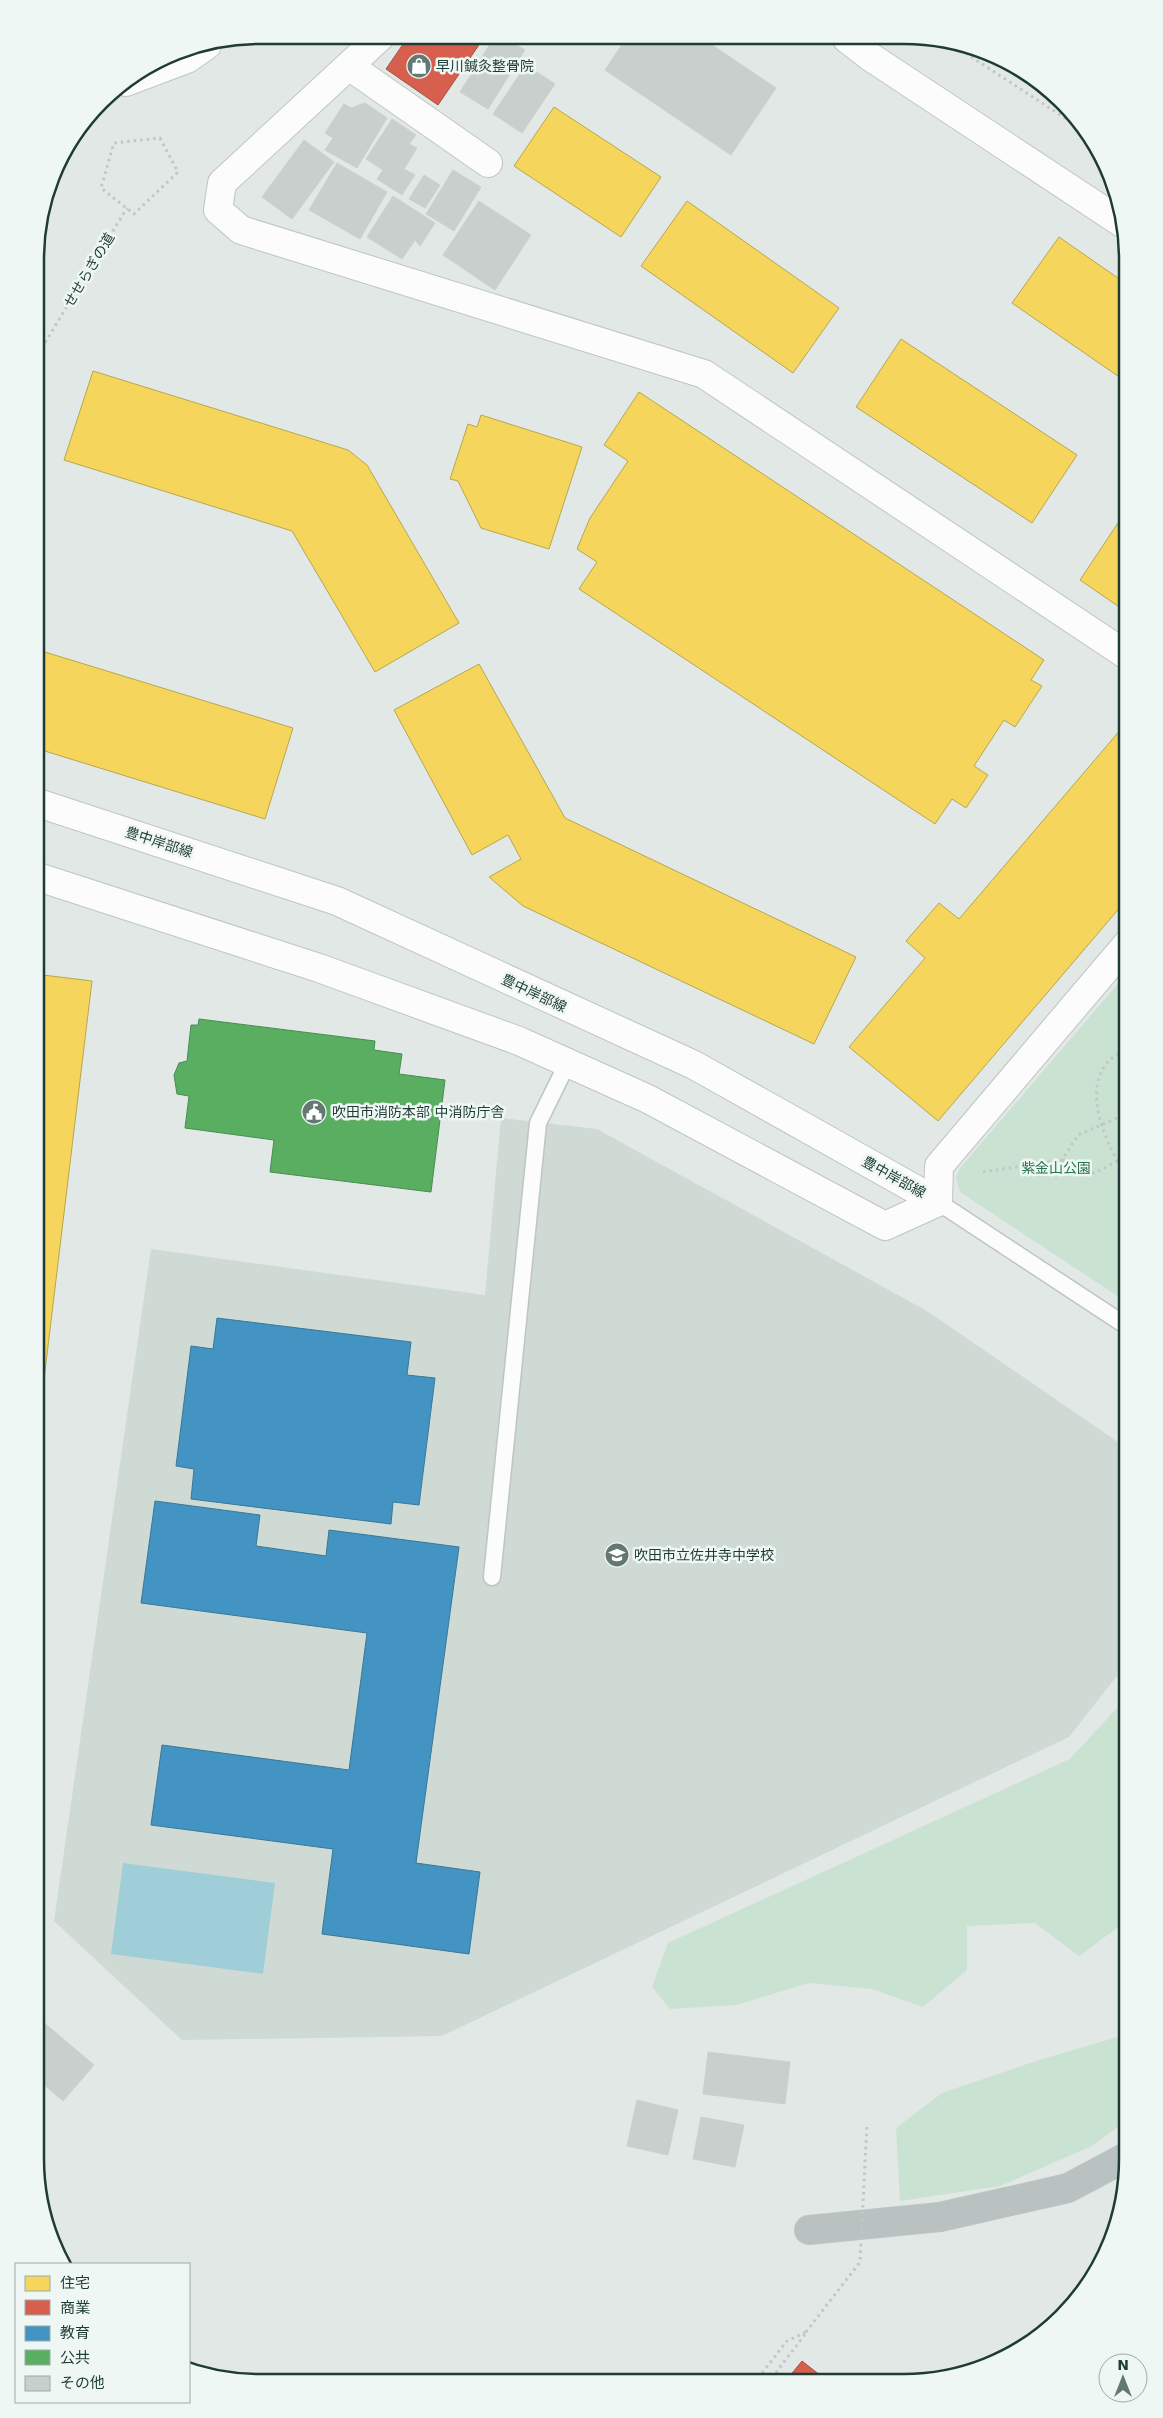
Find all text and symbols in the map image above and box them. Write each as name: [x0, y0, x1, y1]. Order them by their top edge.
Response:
shop icon: 早川鍼灸整骨院: [406, 53, 432, 79]
place label: 早川鍼灸整骨院: [436, 58, 534, 74]
street label: せせらぎの道: [61, 230, 117, 310]
street label: 豊中岸部線: [123, 824, 195, 860]
street label: 豊中岸部線: [499, 971, 569, 1015]
public building icon: 吹田市消防本部 中消防庁舎: [301, 1099, 327, 1125]
place label: 吹田市消防本部 中消防庁舎: [332, 1104, 504, 1120]
street label: 豊中岸部線: [860, 1153, 928, 1201]
park label: 紫金山公園: [1021, 1160, 1091, 1176]
school or university icon: 吹田市立佐井寺中学校: [604, 1542, 630, 1568]
place label: 吹田市立佐井寺中学校: [634, 1547, 774, 1563]
legend: [15, 2263, 190, 2403]
text: 住宅: [60, 2274, 90, 2292]
text: 商業: [60, 2299, 90, 2317]
text: 教育: [60, 2324, 90, 2342]
text: 公共: [60, 2349, 90, 2367]
north arrow: [1098, 2353, 1148, 2403]
text: N: [1117, 2357, 1129, 2373]
text: その他: [60, 2374, 105, 2392]

